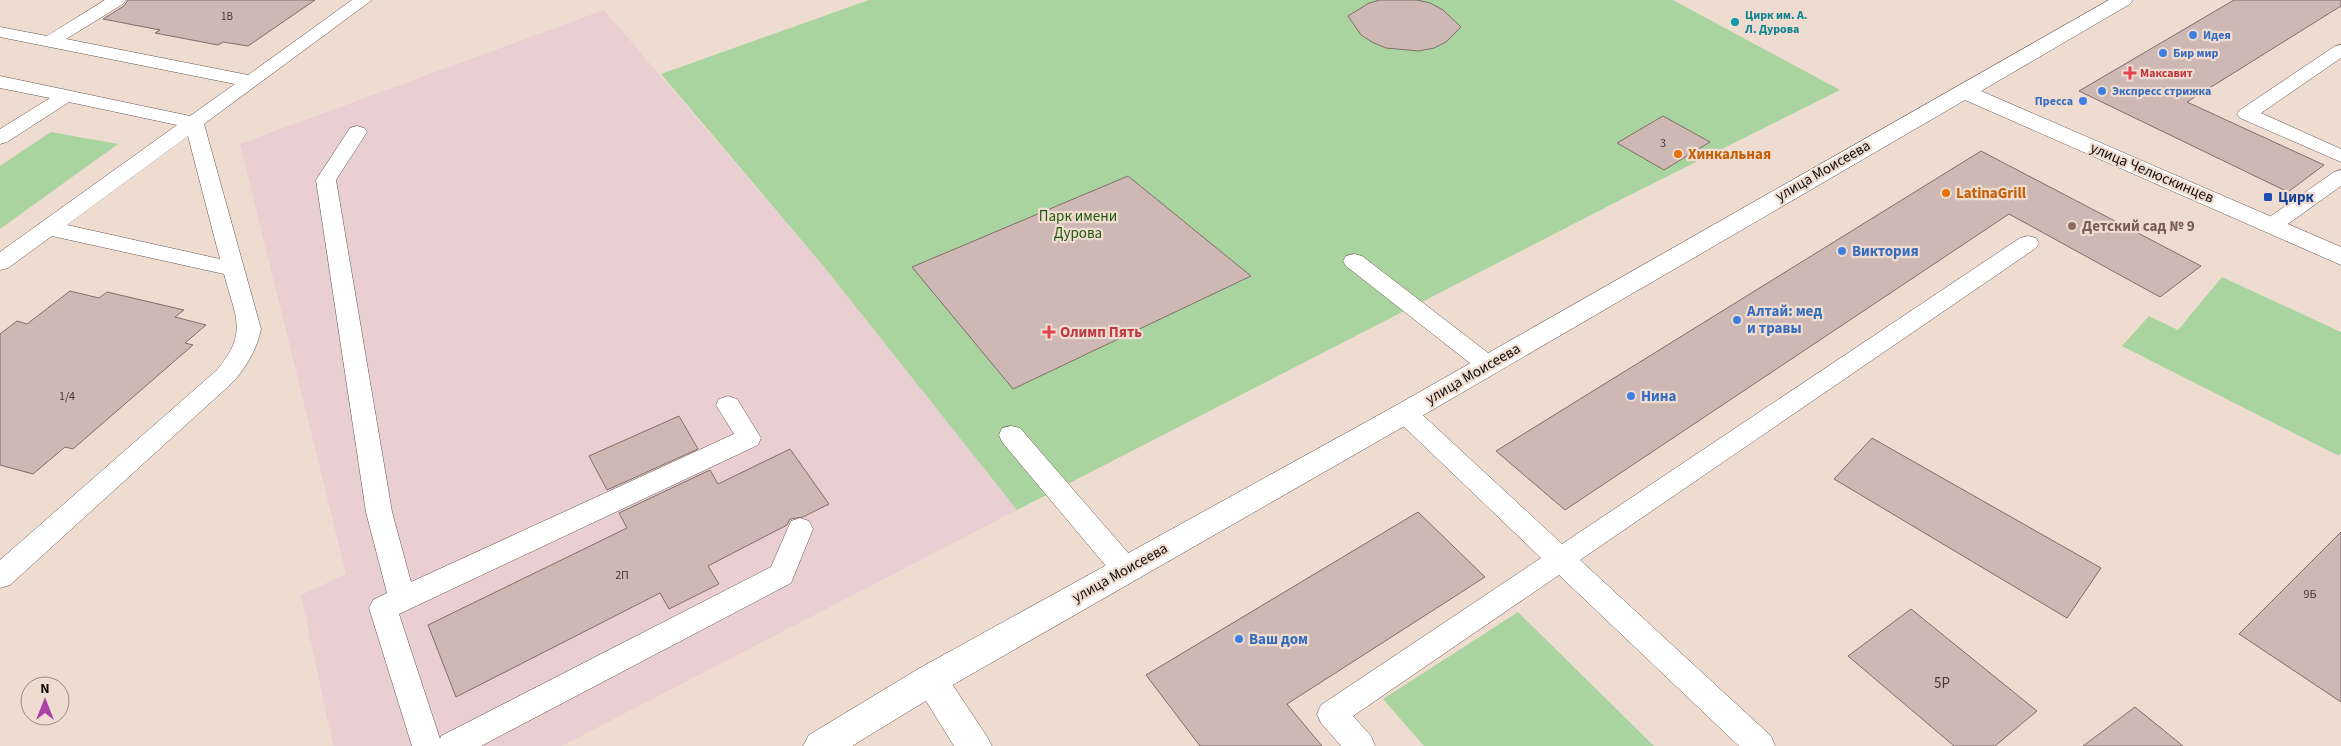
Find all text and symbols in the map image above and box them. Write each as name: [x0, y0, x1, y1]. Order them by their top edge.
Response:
place label: Цирк им. А. Л. Дурова: [1744, 7, 1807, 38]
house number: 1В: [221, 9, 233, 24]
marker: Цирк им. А. Л. Дурова: [1729, 16, 1741, 28]
place label: Идея: [2203, 27, 2231, 44]
marker: Идея: [2187, 29, 2199, 41]
place label: Бир мир: [2173, 45, 2218, 62]
marker: Бир мир: [2157, 47, 2169, 59]
place label: Максавит: [2140, 65, 2193, 82]
marker: Максавит: [2124, 67, 2136, 79]
place label: Экспресс стрижка: [2112, 83, 2211, 100]
marker: Экспресс стрижка: [2096, 85, 2108, 97]
place label: Пресса: [2035, 93, 2073, 110]
marker: Пресса: [2077, 95, 2089, 107]
house number: 3: [1660, 135, 1666, 152]
street label: улица Моисеева: [1772, 135, 1874, 207]
street label: улица Челюскинцев: [2087, 137, 2217, 209]
place label: Хинкальная: [1688, 144, 1771, 165]
marker: Хинкальная: [1672, 148, 1684, 160]
place label: LatinaGrill: [1956, 183, 2027, 204]
marker: LatinaGrill: [1940, 187, 1952, 199]
place label: Цирк: [2278, 187, 2315, 208]
marker: Цирк: [2262, 191, 2274, 203]
park label: Парк имени Дурова: [1039, 206, 1117, 244]
place label: Детский сад № 9: [2082, 216, 2195, 237]
marker: Детский сад № 9: [2066, 220, 2078, 232]
place label: Виктория: [1852, 241, 1919, 262]
marker: Виктория: [1836, 245, 1848, 257]
place label: Алтай: мед и травы: [1746, 301, 1822, 339]
marker: Алтай: мед и травы: [1731, 314, 1743, 326]
place label: Олимп Пять: [1060, 322, 1142, 343]
marker: Олимп Пять: [1042, 325, 1056, 339]
street label: улица Моисеева: [1422, 338, 1524, 410]
place label: Нина: [1641, 386, 1677, 407]
house number: 1/4: [59, 388, 75, 405]
marker: Нина: [1625, 390, 1637, 402]
street label: улица Моисеева: [1068, 538, 1172, 608]
house number: 2П: [615, 567, 629, 584]
house number: 9Б: [2304, 586, 2316, 603]
place label: Ваш дом: [1249, 629, 1308, 650]
marker: Ваш дом: [1233, 633, 1245, 645]
house number: 5Р: [1934, 673, 1950, 694]
north arrow: [20, 676, 70, 726]
text: N: [40, 679, 50, 699]

